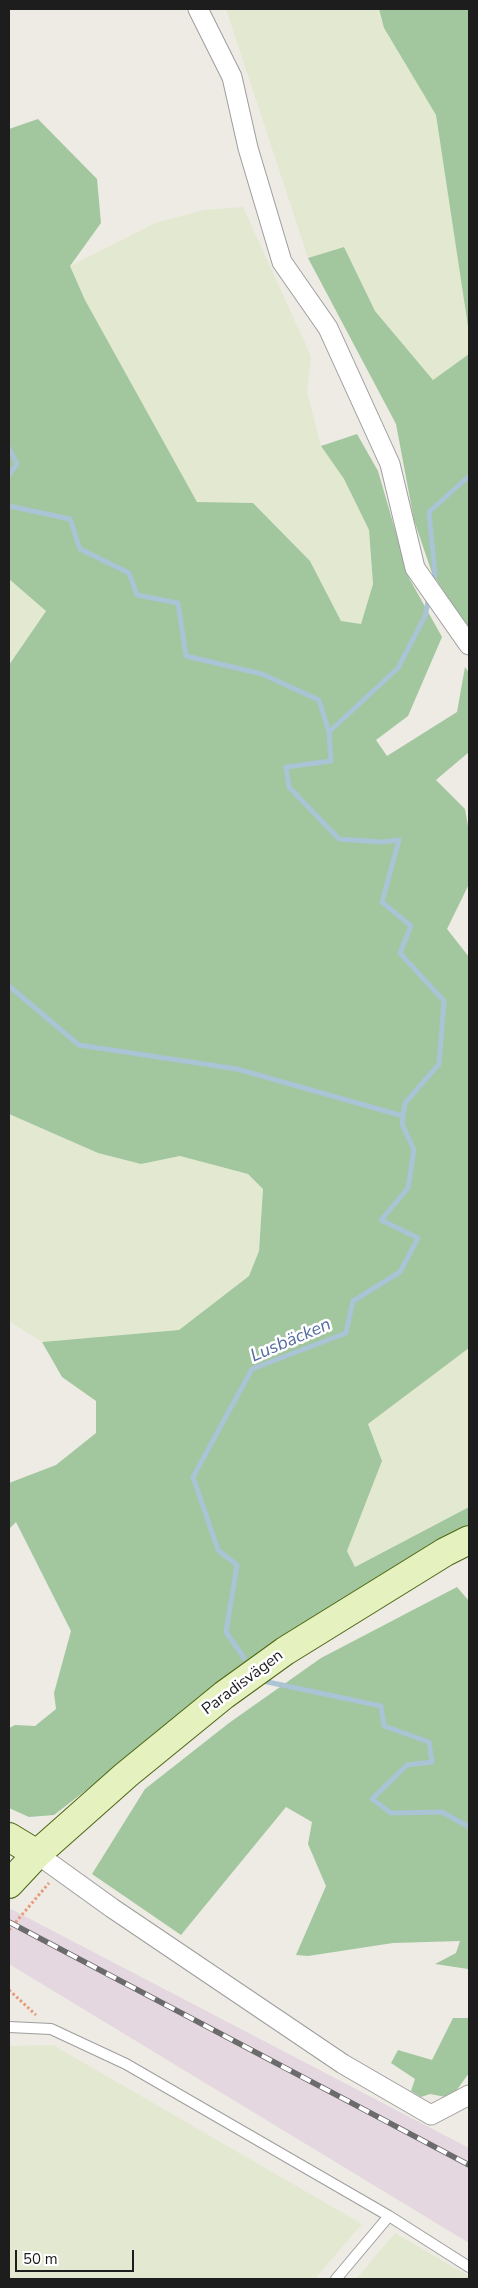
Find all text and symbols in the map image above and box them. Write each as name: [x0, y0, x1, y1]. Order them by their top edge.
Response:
water label: Lusbäcken: [248, 1314, 334, 1368]
street label: Paradisvägen: [199, 1646, 287, 1720]
scale bar: [18, 2240, 136, 2272]
text: 50 m: [23, 2249, 58, 2269]

